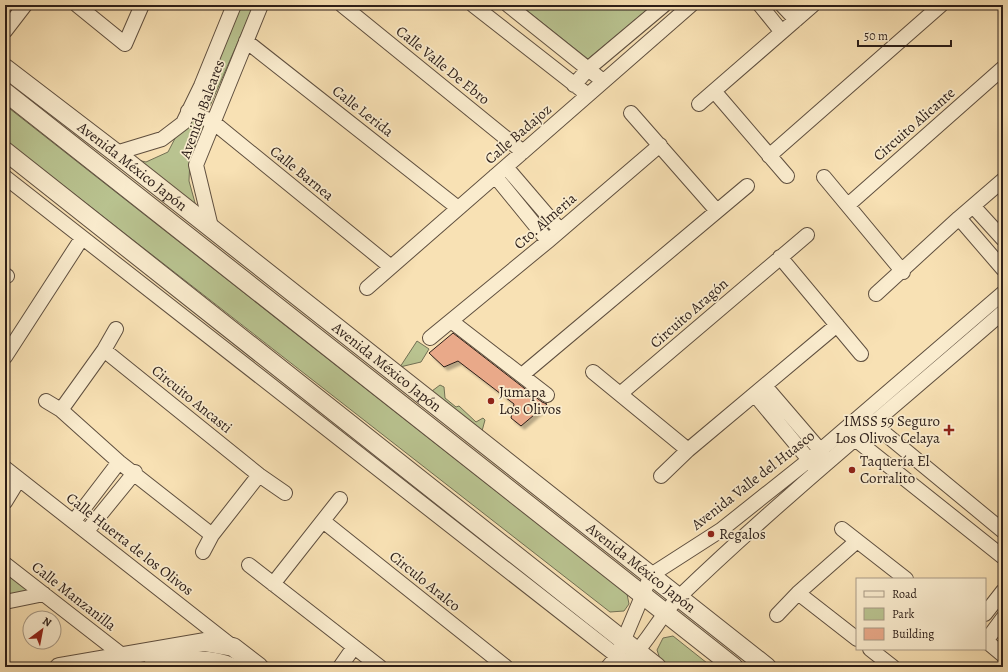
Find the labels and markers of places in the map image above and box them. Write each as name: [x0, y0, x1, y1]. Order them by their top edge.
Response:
place label: Jumapa Los Olivos: [499, 382, 561, 419]
marker: Jumapa Los Olivos: [486, 396, 496, 406]
place label: IMSS 59 Seguro Los Olivos Celaya: [835, 411, 940, 448]
marker: IMSS 59 Seguro Los Olivos Celaya: [943, 424, 955, 436]
place label: Taquería El Corralito: [860, 451, 930, 488]
marker: Taquería El Corralito: [847, 465, 857, 475]
place label: Regalos: [719, 524, 766, 544]
marker: Regalos: [706, 529, 716, 539]

